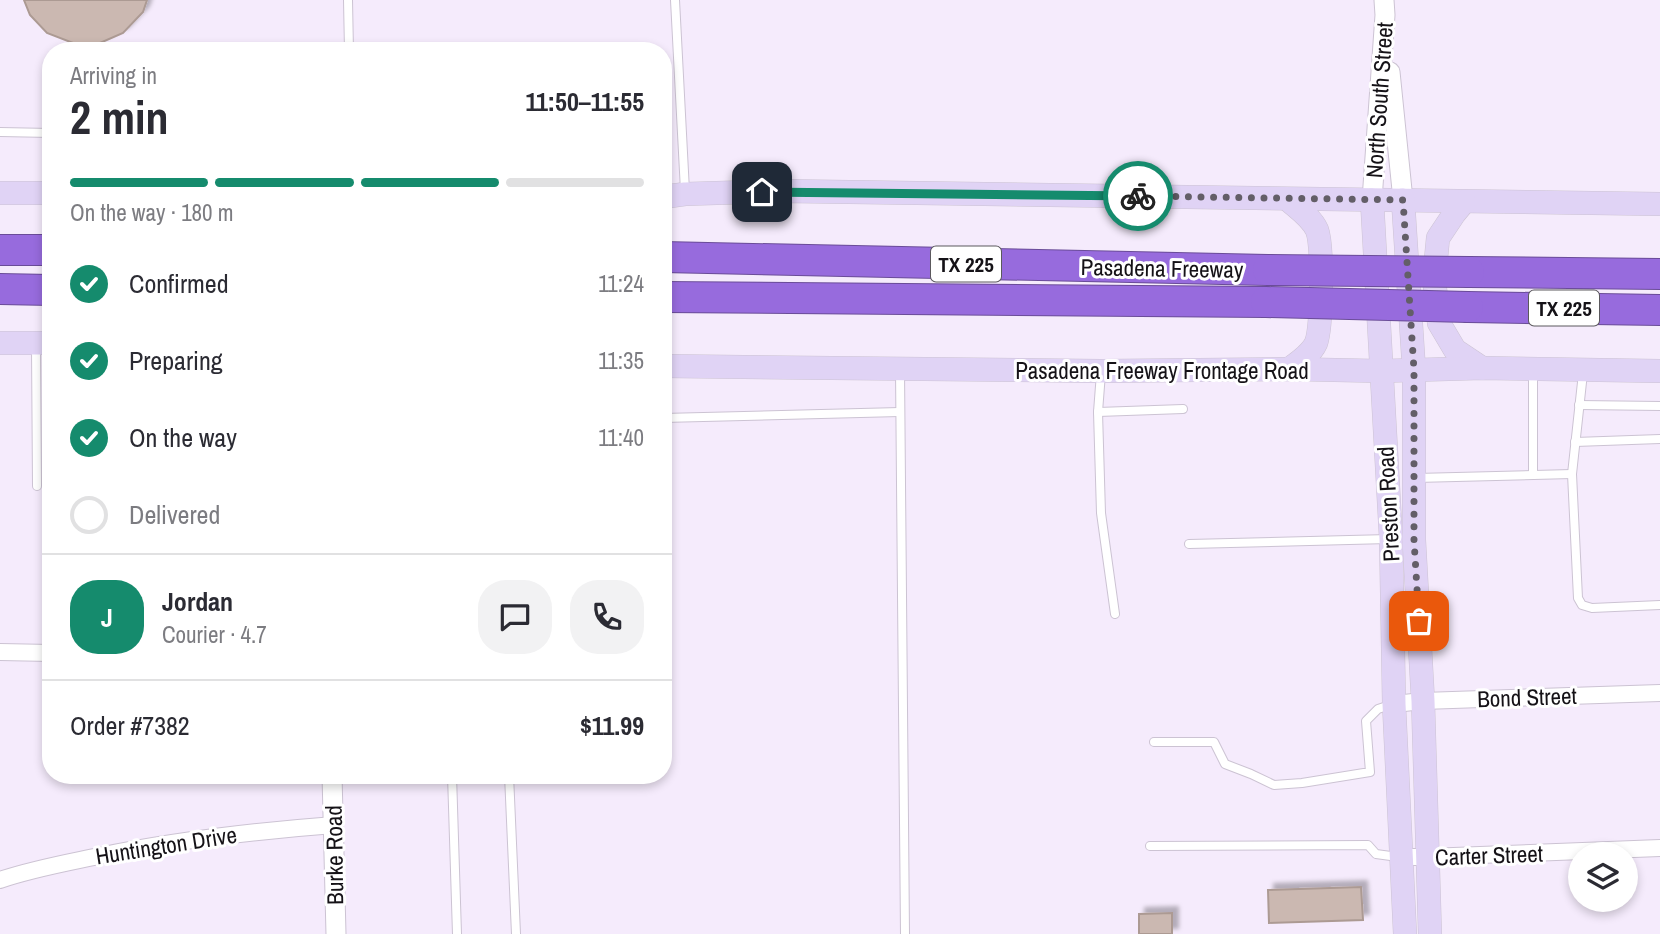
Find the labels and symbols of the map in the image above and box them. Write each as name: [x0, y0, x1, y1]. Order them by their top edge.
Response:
street label: North South Street: [1358, 21, 1400, 179]
courier: [1103, 161, 1173, 231]
pin: [732, 162, 792, 222]
road number: TX 225: [931, 246, 1001, 282]
street label: Pasadena Freeway: [1080, 251, 1244, 285]
road number: TX 225: [1529, 290, 1599, 326]
street label: Pasadena Freeway Frontage Road: [1015, 355, 1309, 386]
street label: Preston Road: [1370, 446, 1406, 562]
pin: [1389, 591, 1449, 651]
street label: Bond Street: [1477, 680, 1577, 714]
street label: Burke Road: [318, 805, 350, 905]
street label: Huntington Drive: [93, 819, 239, 871]
street label: Carter Street: [1435, 838, 1543, 872]

